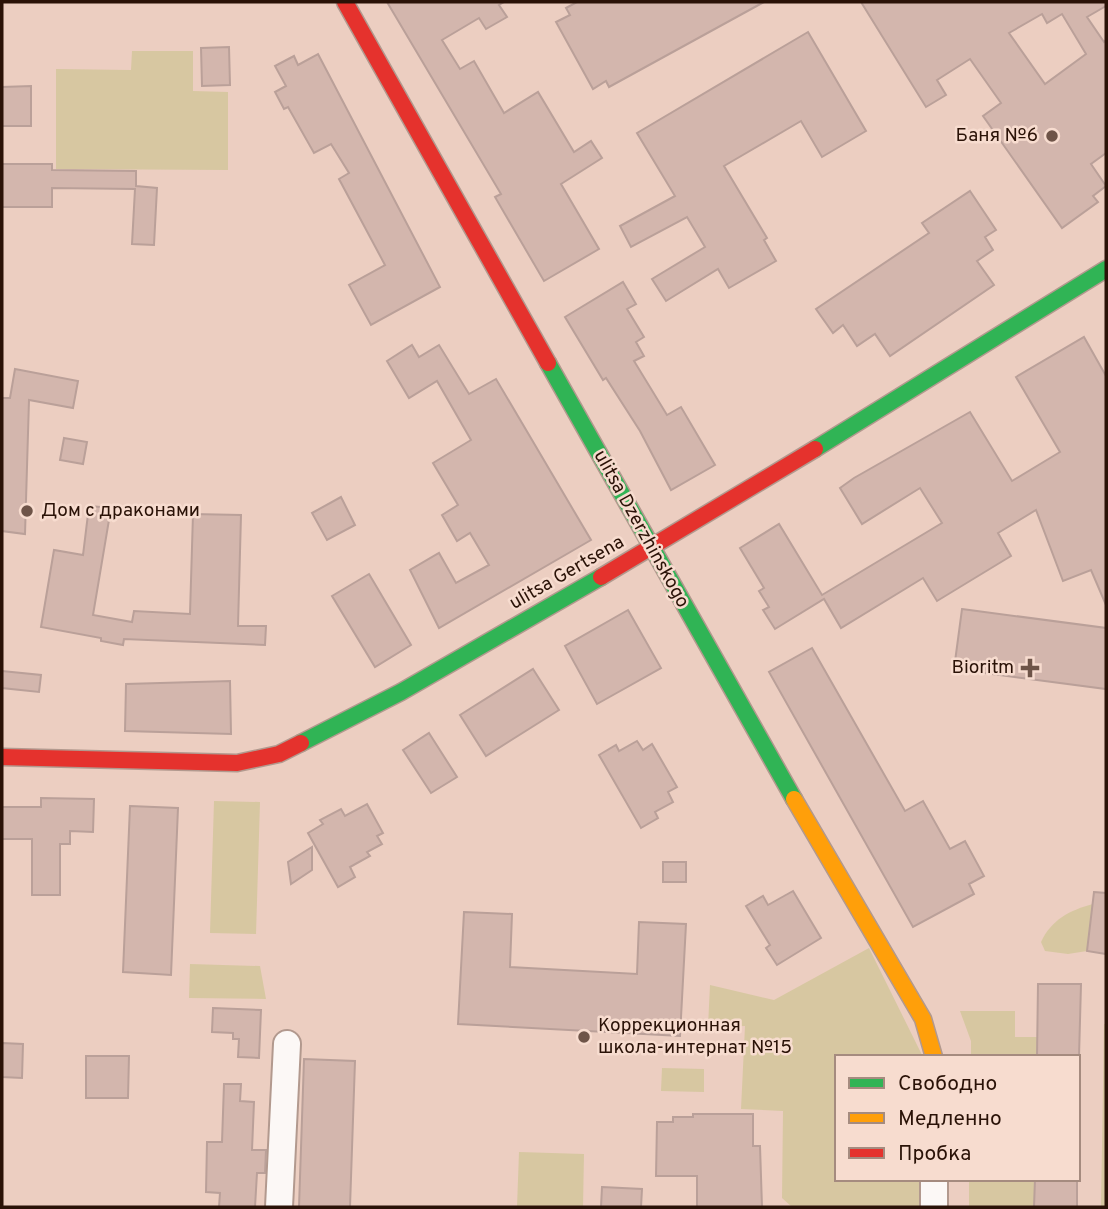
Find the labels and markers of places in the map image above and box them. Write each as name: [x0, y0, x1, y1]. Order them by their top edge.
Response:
place label: Баня №6: [956, 124, 1038, 148]
marker: Баня №6: [1044, 128, 1060, 144]
place label: Дом с драконами: [41, 499, 200, 523]
marker: Дом с драконами: [19, 503, 35, 519]
place label: Bioritm: [952, 656, 1014, 680]
marker: Bioritm: [1020, 658, 1040, 678]
place label: Коррекционная школа-интернат №15: [598, 1014, 792, 1060]
marker: Коррекционная школа-интернат №15: [576, 1029, 592, 1045]

